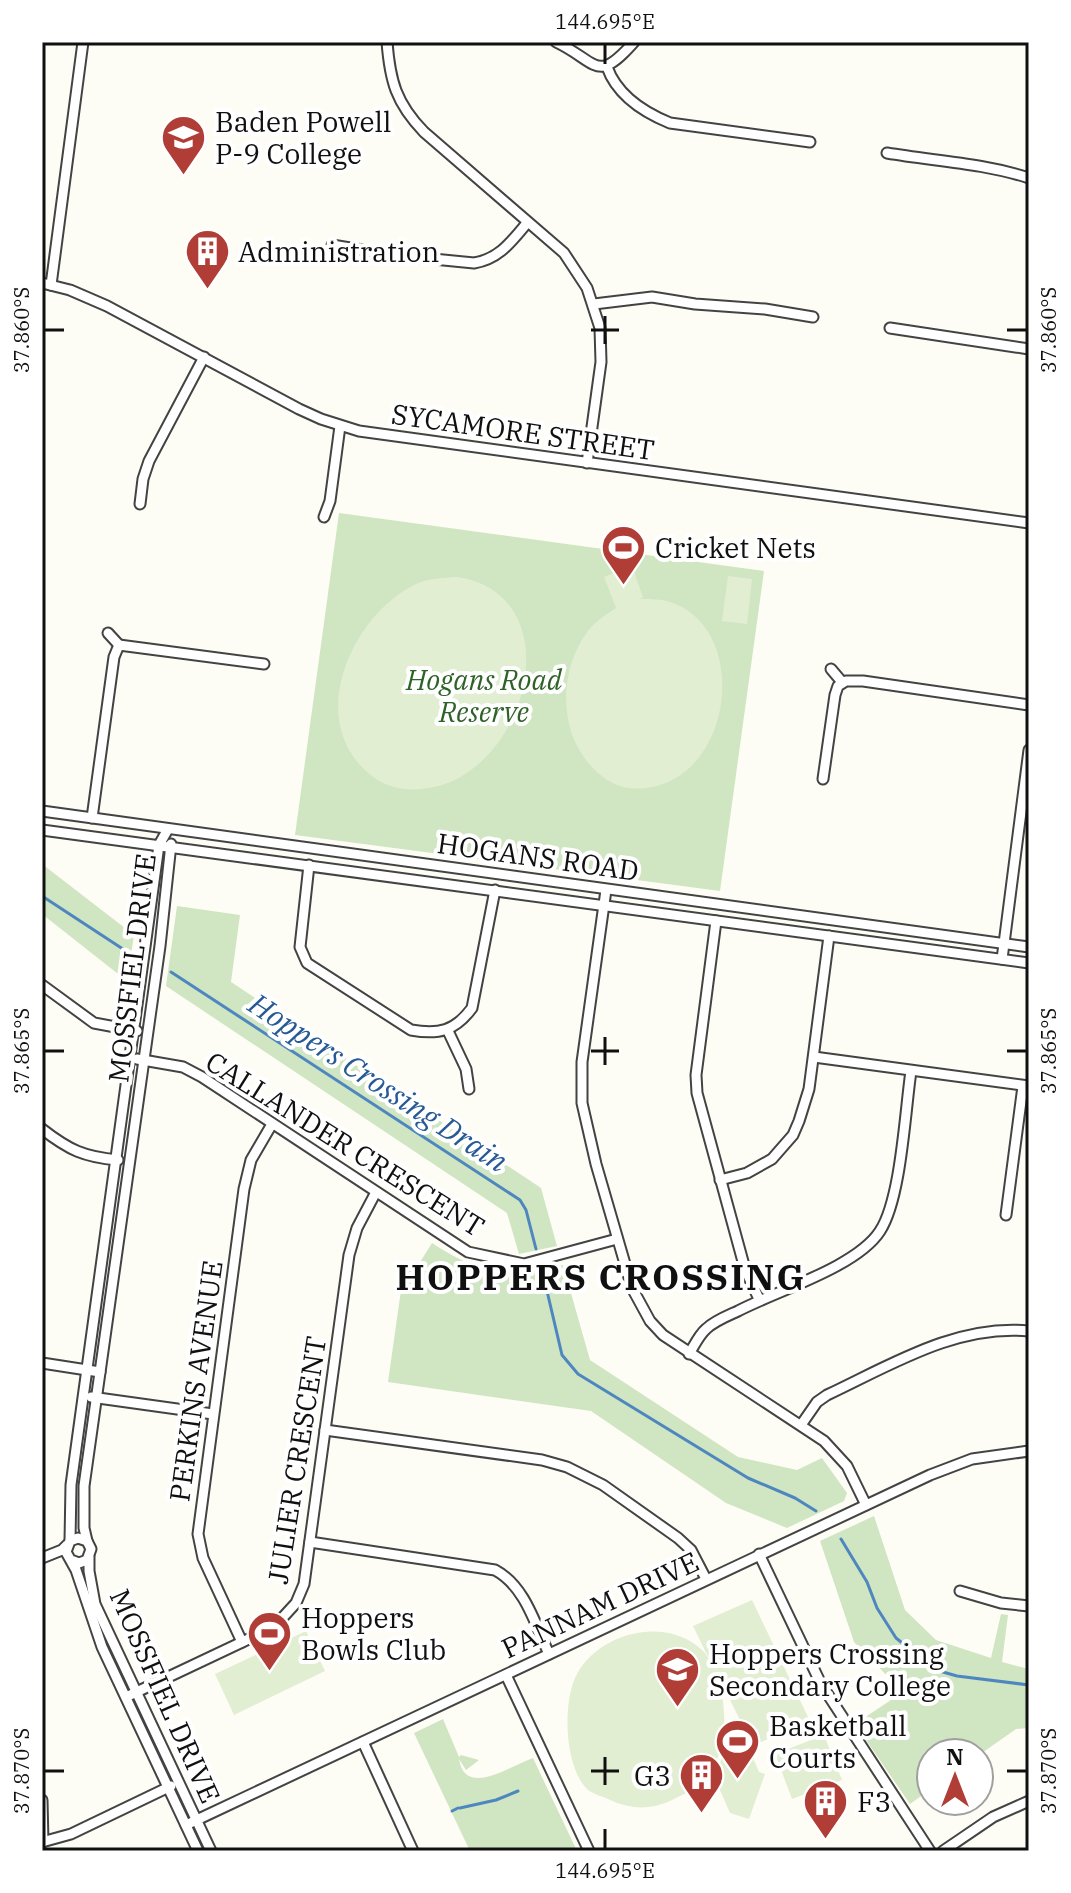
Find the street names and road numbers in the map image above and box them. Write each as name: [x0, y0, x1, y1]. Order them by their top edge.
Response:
street label: SYCAMORE STREET: [389, 395, 657, 468]
street label: HOGANS ROAD: [435, 824, 641, 889]
street label: MOSSFIEL DRIVE: [99, 851, 164, 1085]
street label: CALLANDER CRESCENT: [199, 1043, 492, 1245]
street label: PERKINS AVENUE: [160, 1258, 231, 1504]
street label: JULIER CRESCENT: [259, 1333, 334, 1587]
street label: PANNAM DRIVE: [495, 1543, 704, 1666]
street label: MOSSFIEL DRIVE: [102, 1583, 229, 1809]

